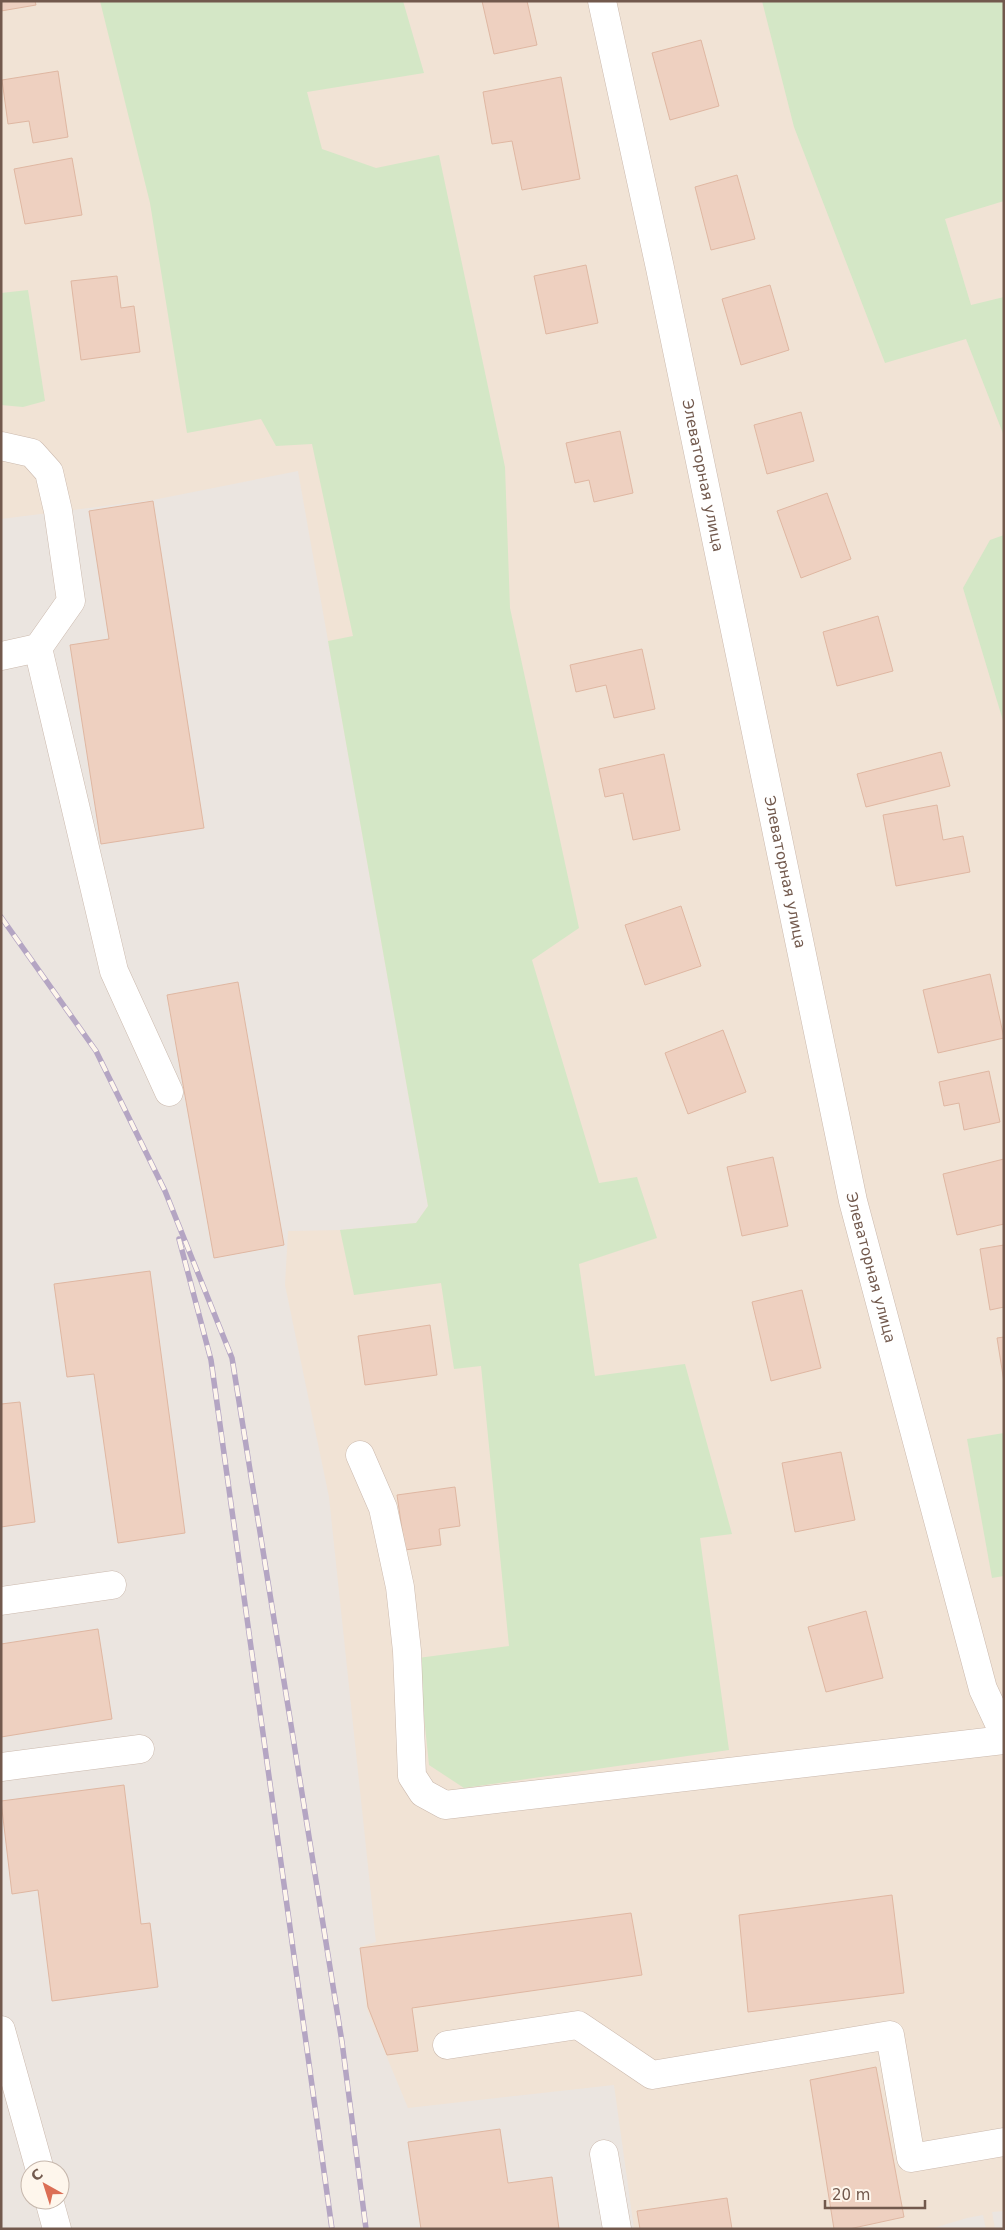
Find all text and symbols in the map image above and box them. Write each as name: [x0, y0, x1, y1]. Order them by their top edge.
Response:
street label: Элеваторная улица: [678, 398, 727, 553]
street label: Элеваторная улица: [760, 794, 809, 950]
street label: Элеваторная улица: [842, 1191, 899, 1345]
north arrow: [20, 2160, 70, 2210]
text: С: [28, 2165, 46, 2184]
scale bar: [825, 2178, 925, 2210]
text: 20 m: [832, 2186, 870, 2204]

